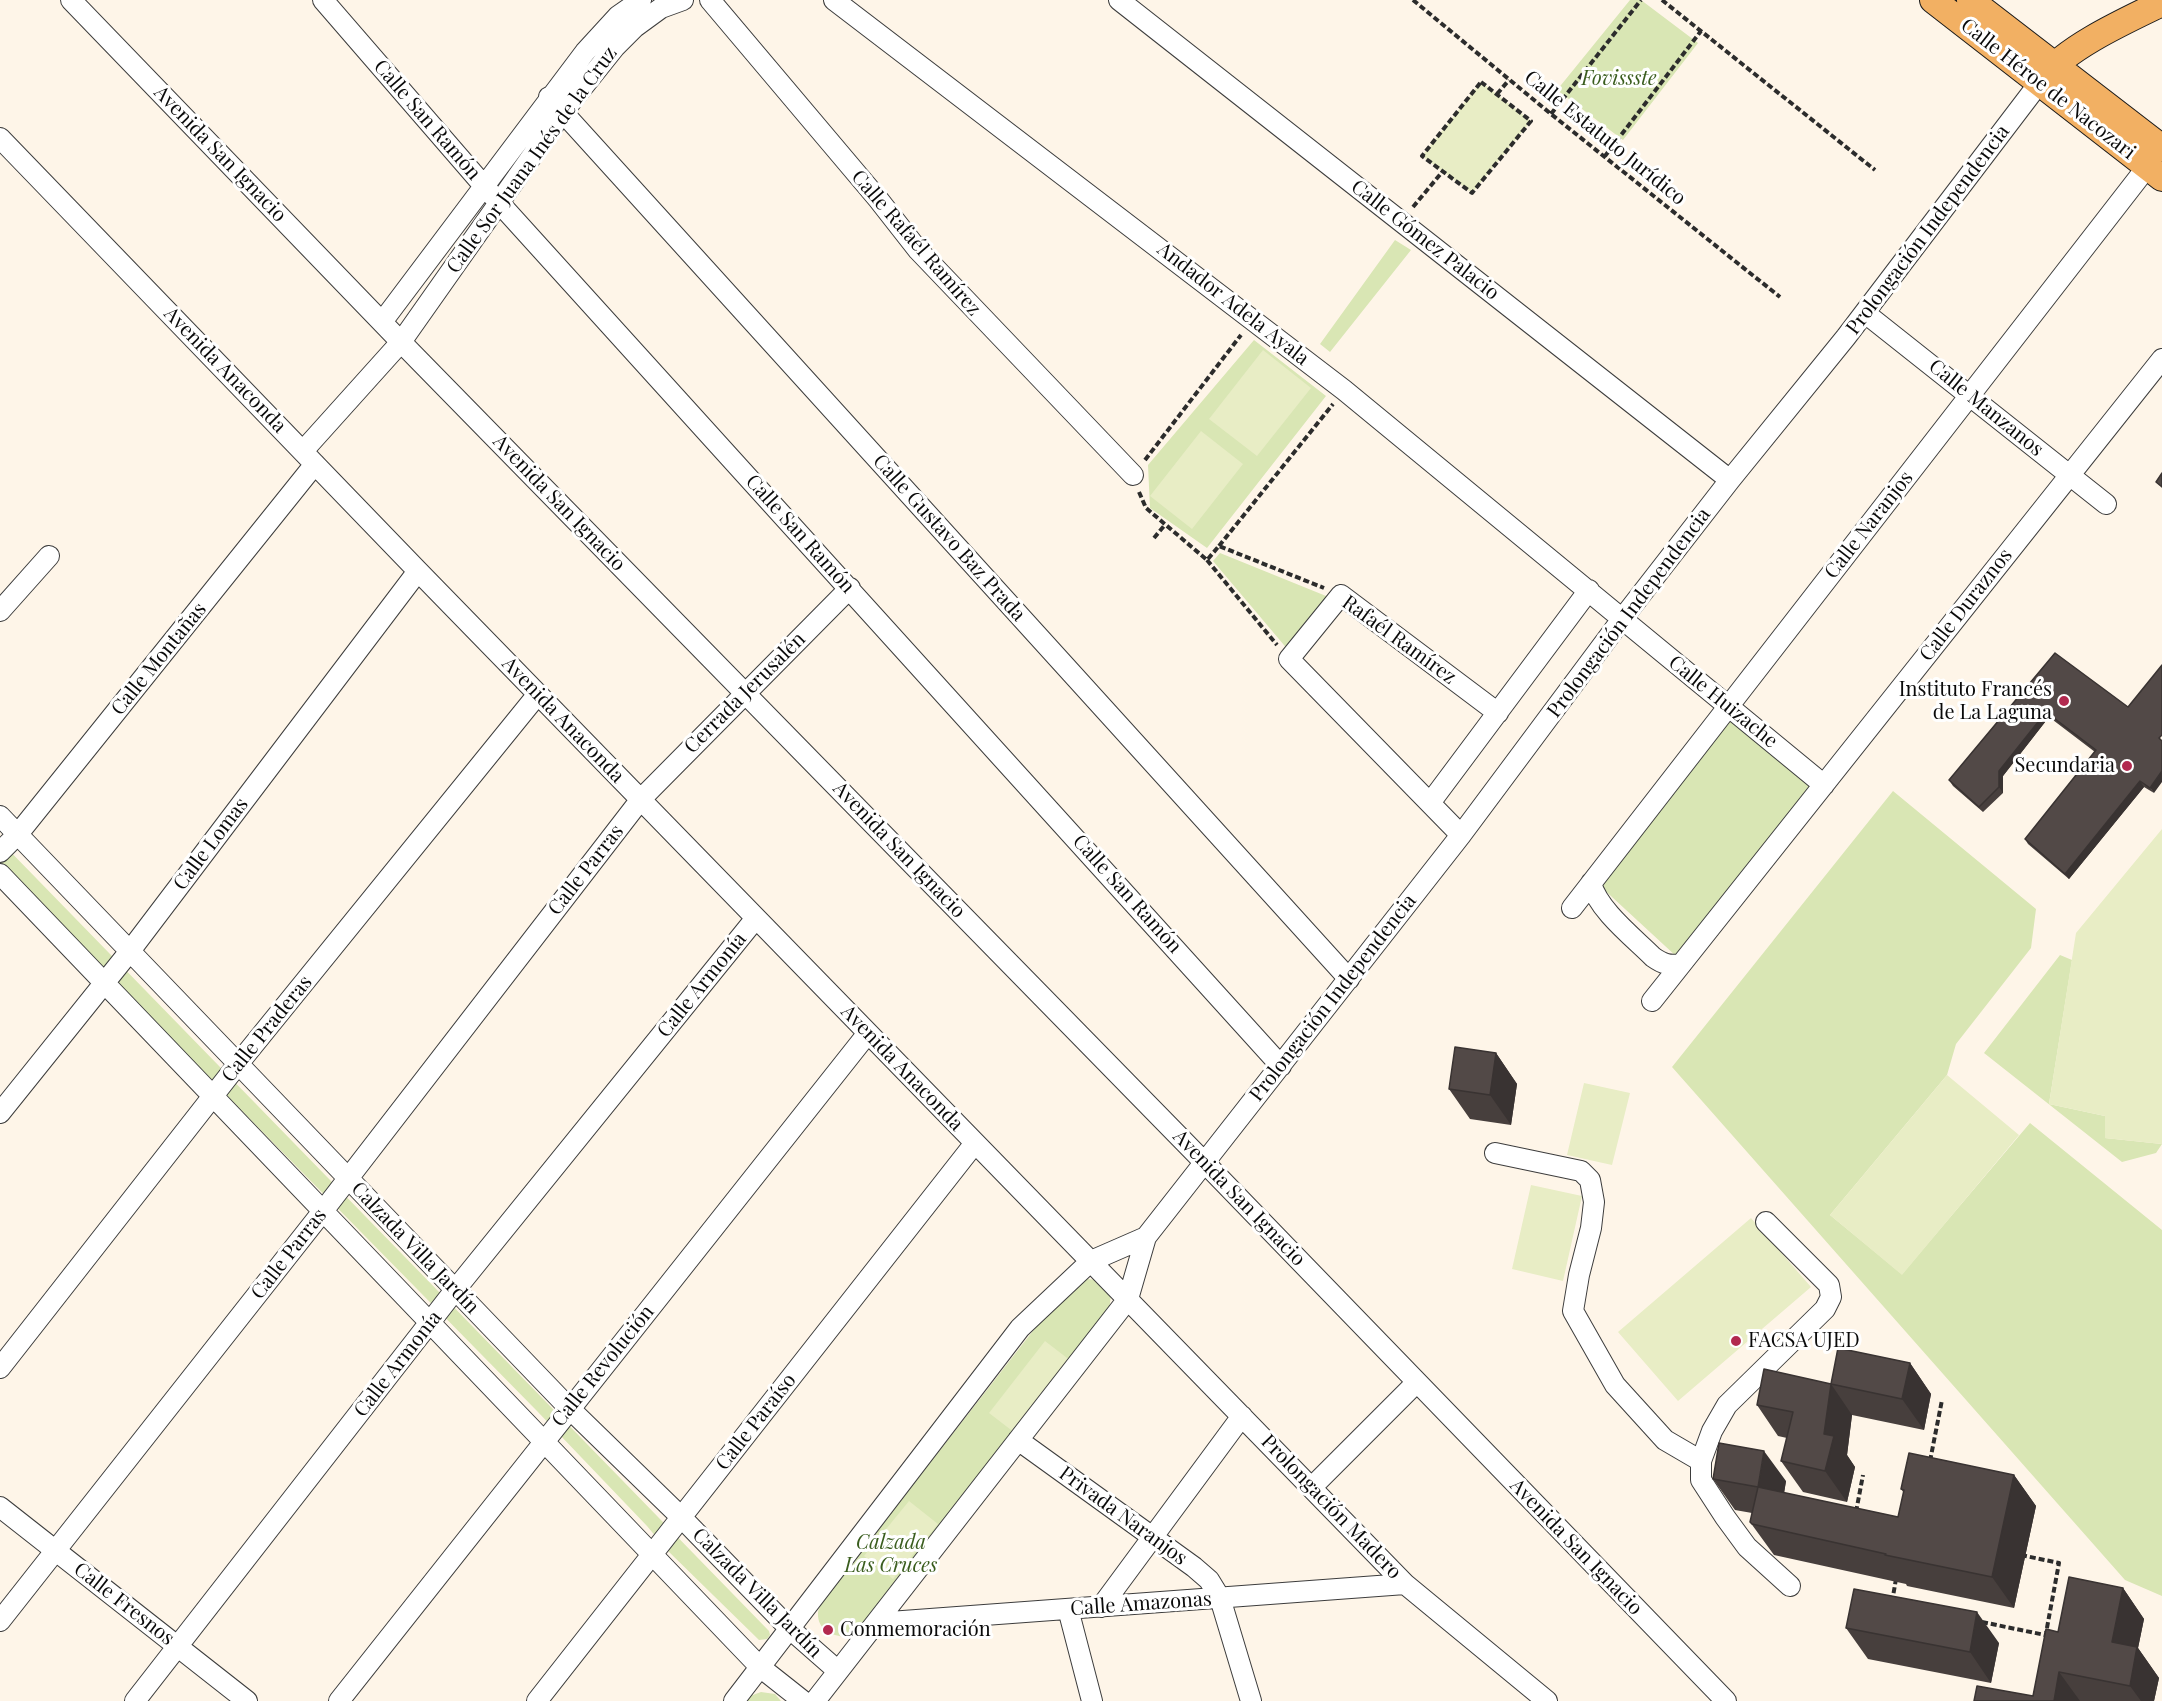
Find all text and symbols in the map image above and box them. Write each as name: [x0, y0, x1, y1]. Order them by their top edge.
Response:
street label: Calle Héroe de Nacozari: [1956, 13, 2140, 165]
street label: Calle Sor Juana Inés de la Cruz: [442, 42, 622, 278]
street label: Calle San Ramón: [368, 55, 486, 185]
street label: Calle Estatuto Jurídico: [1519, 66, 1691, 210]
park label: Fovissste: [1581, 67, 1657, 91]
street label: Avenida San Ignacio: [149, 81, 291, 227]
street label: Prolongación Independencia: [1841, 120, 2015, 340]
street label: Calle Rafaél Ramírez: [846, 165, 986, 321]
street label: Calle Gómez Palacio: [1346, 175, 1504, 305]
street label: Andador Adela Ayala: [1152, 237, 1314, 371]
street label: Avenida Anaconda: [159, 302, 291, 438]
street label: Calle Manzanos: [1924, 354, 2048, 462]
street label: Avenida San Ignacio: [488, 430, 630, 576]
street label: Calle Gustavo Baz Prada: [868, 450, 1030, 626]
street label: Calle Naranjos: [1820, 466, 1918, 584]
street label: Calle San Ramón: [740, 470, 860, 598]
street label: Prolongación Independencia: [1542, 503, 1716, 723]
street label: Calle Duraznos: [1915, 544, 2017, 666]
street label: Rafaél Ramírez: [1337, 591, 1461, 689]
street label: Calle Montañas: [106, 598, 212, 720]
street label: Cerrada Jerusalén: [679, 627, 811, 759]
street label: Calle Huizache: [1664, 651, 1782, 753]
street label: Avenida Anaconda: [497, 652, 629, 788]
place label: Instituto Francés de La Laguna: [1899, 678, 2052, 725]
marker: Instituto Francés de La Laguna: [2057, 694, 2071, 708]
place label: Secundaria: [2015, 754, 2115, 778]
marker: Secundaria: [2120, 759, 2134, 773]
street label: Avenida San Ignacio: [828, 777, 970, 923]
street label: Calle Lomas: [168, 793, 254, 895]
street label: Calle Parras: [543, 820, 629, 920]
street label: Calle San Ramón: [1067, 830, 1187, 958]
street label: Prolongación Independencia: [1245, 890, 1421, 1106]
street label: Calle Armonía: [652, 928, 752, 1042]
street label: Calle Praderas: [217, 971, 317, 1087]
street label: Avenida Anaconda: [836, 1000, 968, 1136]
street label: Avenida San Ignacio: [1168, 1125, 1310, 1271]
street label: Calzada Villa Jardín: [346, 1177, 484, 1319]
street label: Calle Parras: [246, 1204, 332, 1304]
street label: Calle Revolución: [547, 1300, 659, 1432]
street label: Calle Armonía: [349, 1306, 447, 1422]
place label: FACSA UJED: [1748, 1329, 1860, 1353]
marker: FACSA UJED: [1729, 1334, 1743, 1348]
street label: Calle Paraíso: [711, 1369, 801, 1475]
street label: Prolongación Madero: [1256, 1430, 1406, 1584]
street label: Privada Naranjos: [1054, 1462, 1192, 1570]
street label: Avenida San Ignacio: [1505, 1474, 1647, 1620]
street label: Calzada Villa Jardín: [687, 1523, 827, 1663]
park label: Calzada Las Cruces: [845, 1531, 937, 1578]
street label: Calle Fresnos: [69, 1557, 179, 1651]
street label: Calle Amazonas: [1069, 1587, 1213, 1621]
place label: Conmemoración: [840, 1618, 991, 1642]
marker: Conmemoración: [821, 1623, 835, 1637]

